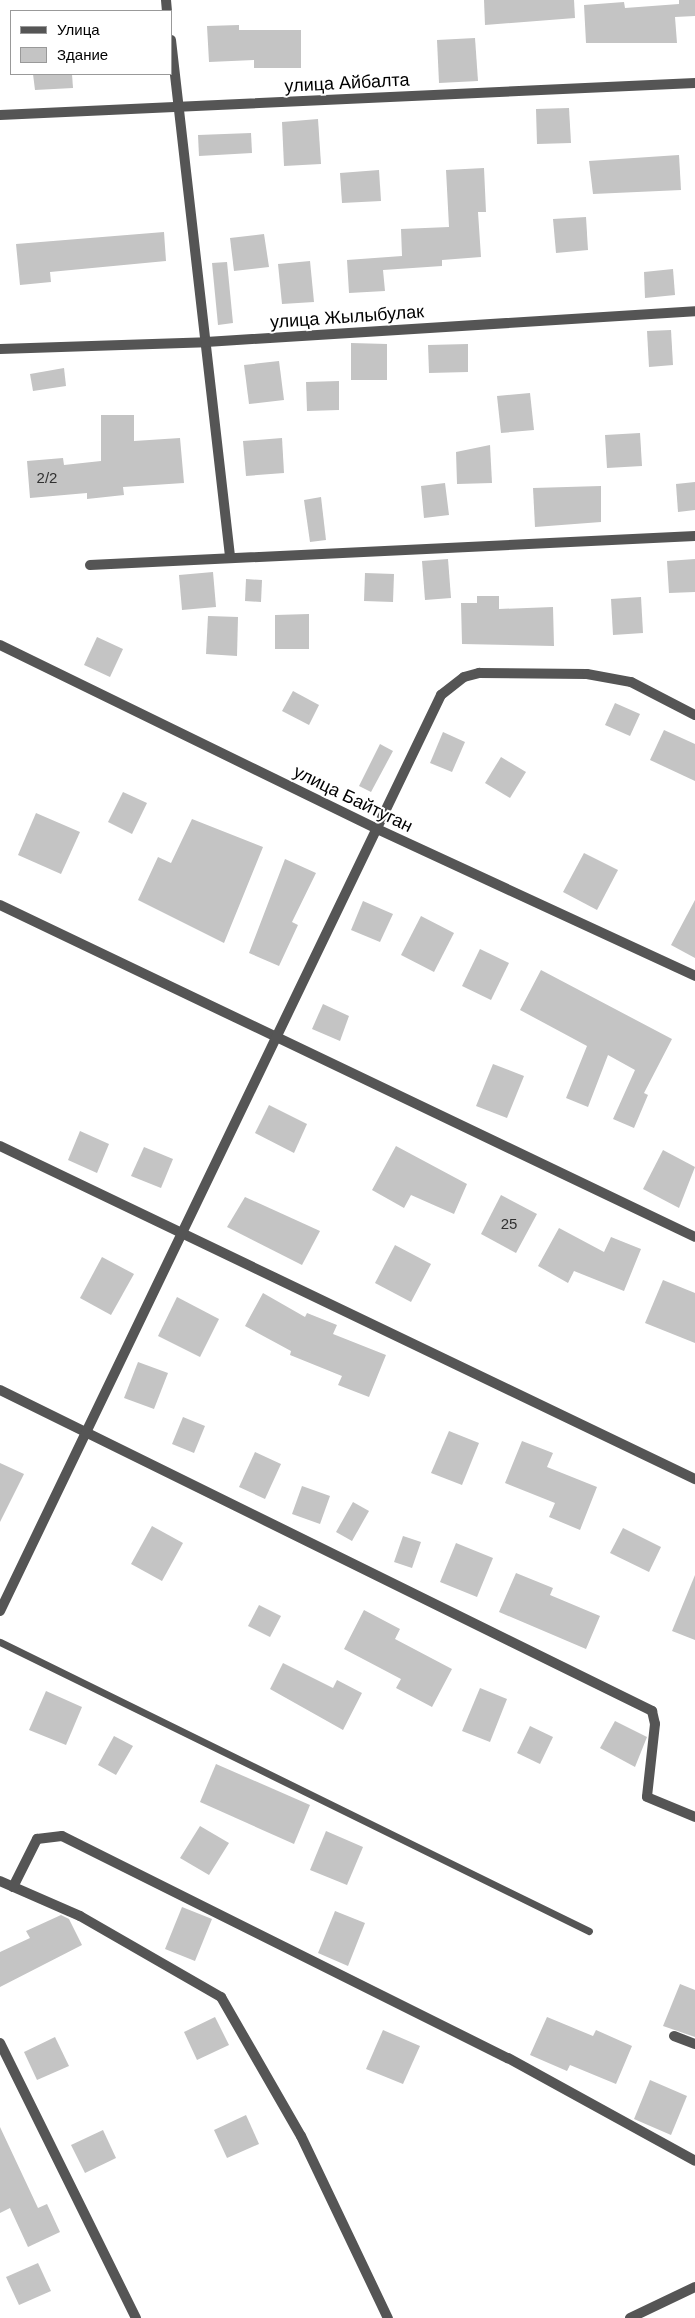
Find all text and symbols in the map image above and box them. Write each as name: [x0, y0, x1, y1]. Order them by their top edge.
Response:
legend: [10, 10, 172, 75]
text: Улица: [57, 21, 100, 38]
text: Здание: [57, 46, 108, 63]
street label: улица Айбалта: [284, 69, 410, 97]
street label: улица Жылыбулак: [269, 301, 425, 333]
house number: 2/2: [37, 469, 57, 487]
street label: улица Байтуган: [290, 761, 416, 837]
house number: 25: [501, 1215, 517, 1233]

